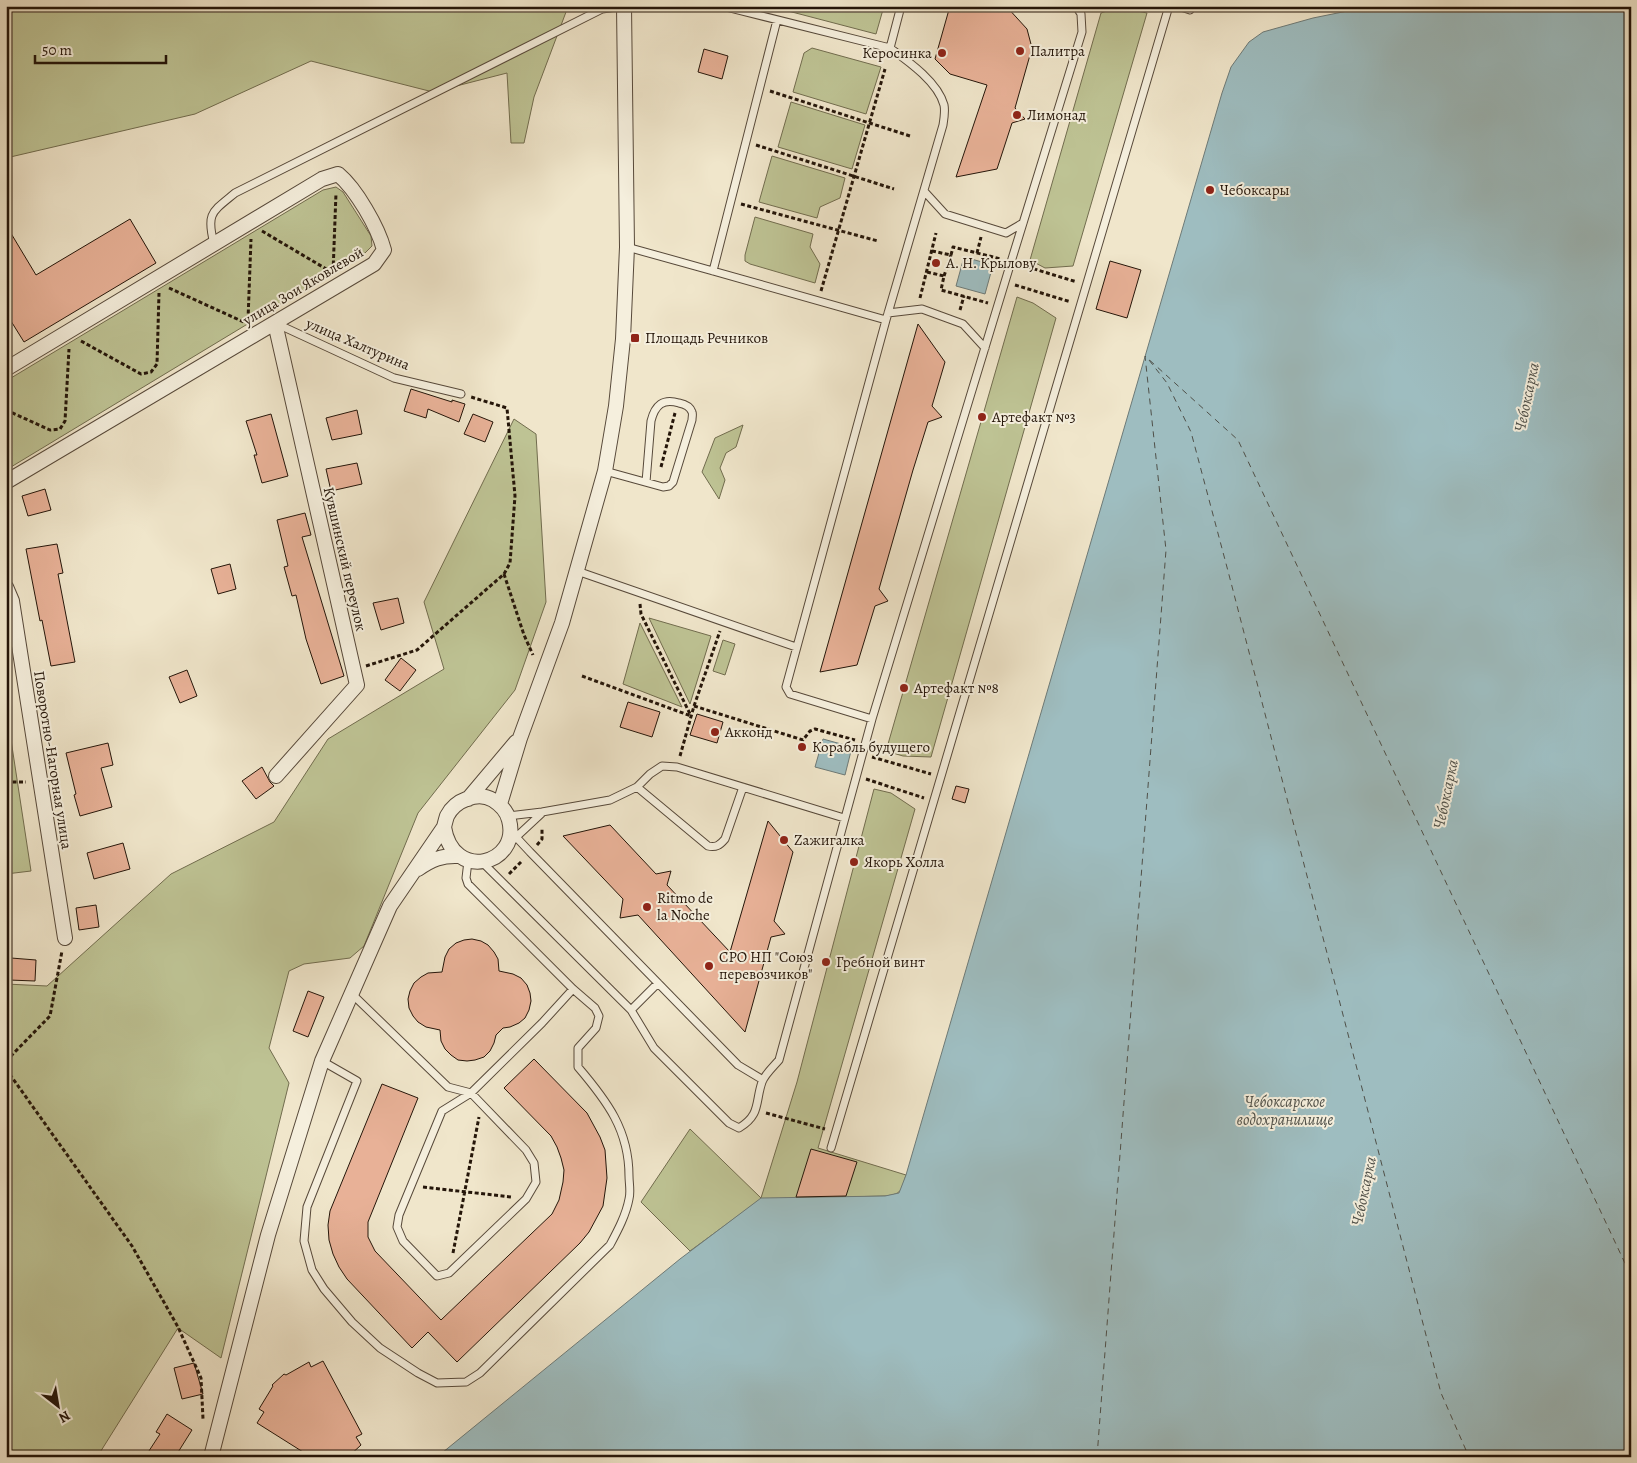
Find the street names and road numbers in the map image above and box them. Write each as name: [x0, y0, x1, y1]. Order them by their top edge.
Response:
street label: улица Зои Яковлевой: [238, 242, 367, 330]
street label: улица Халтурина: [302, 313, 413, 375]
street label: Кувшинский переулок: [319, 485, 371, 633]
street label: Поворотно-Нагорная улица: [29, 669, 77, 851]

